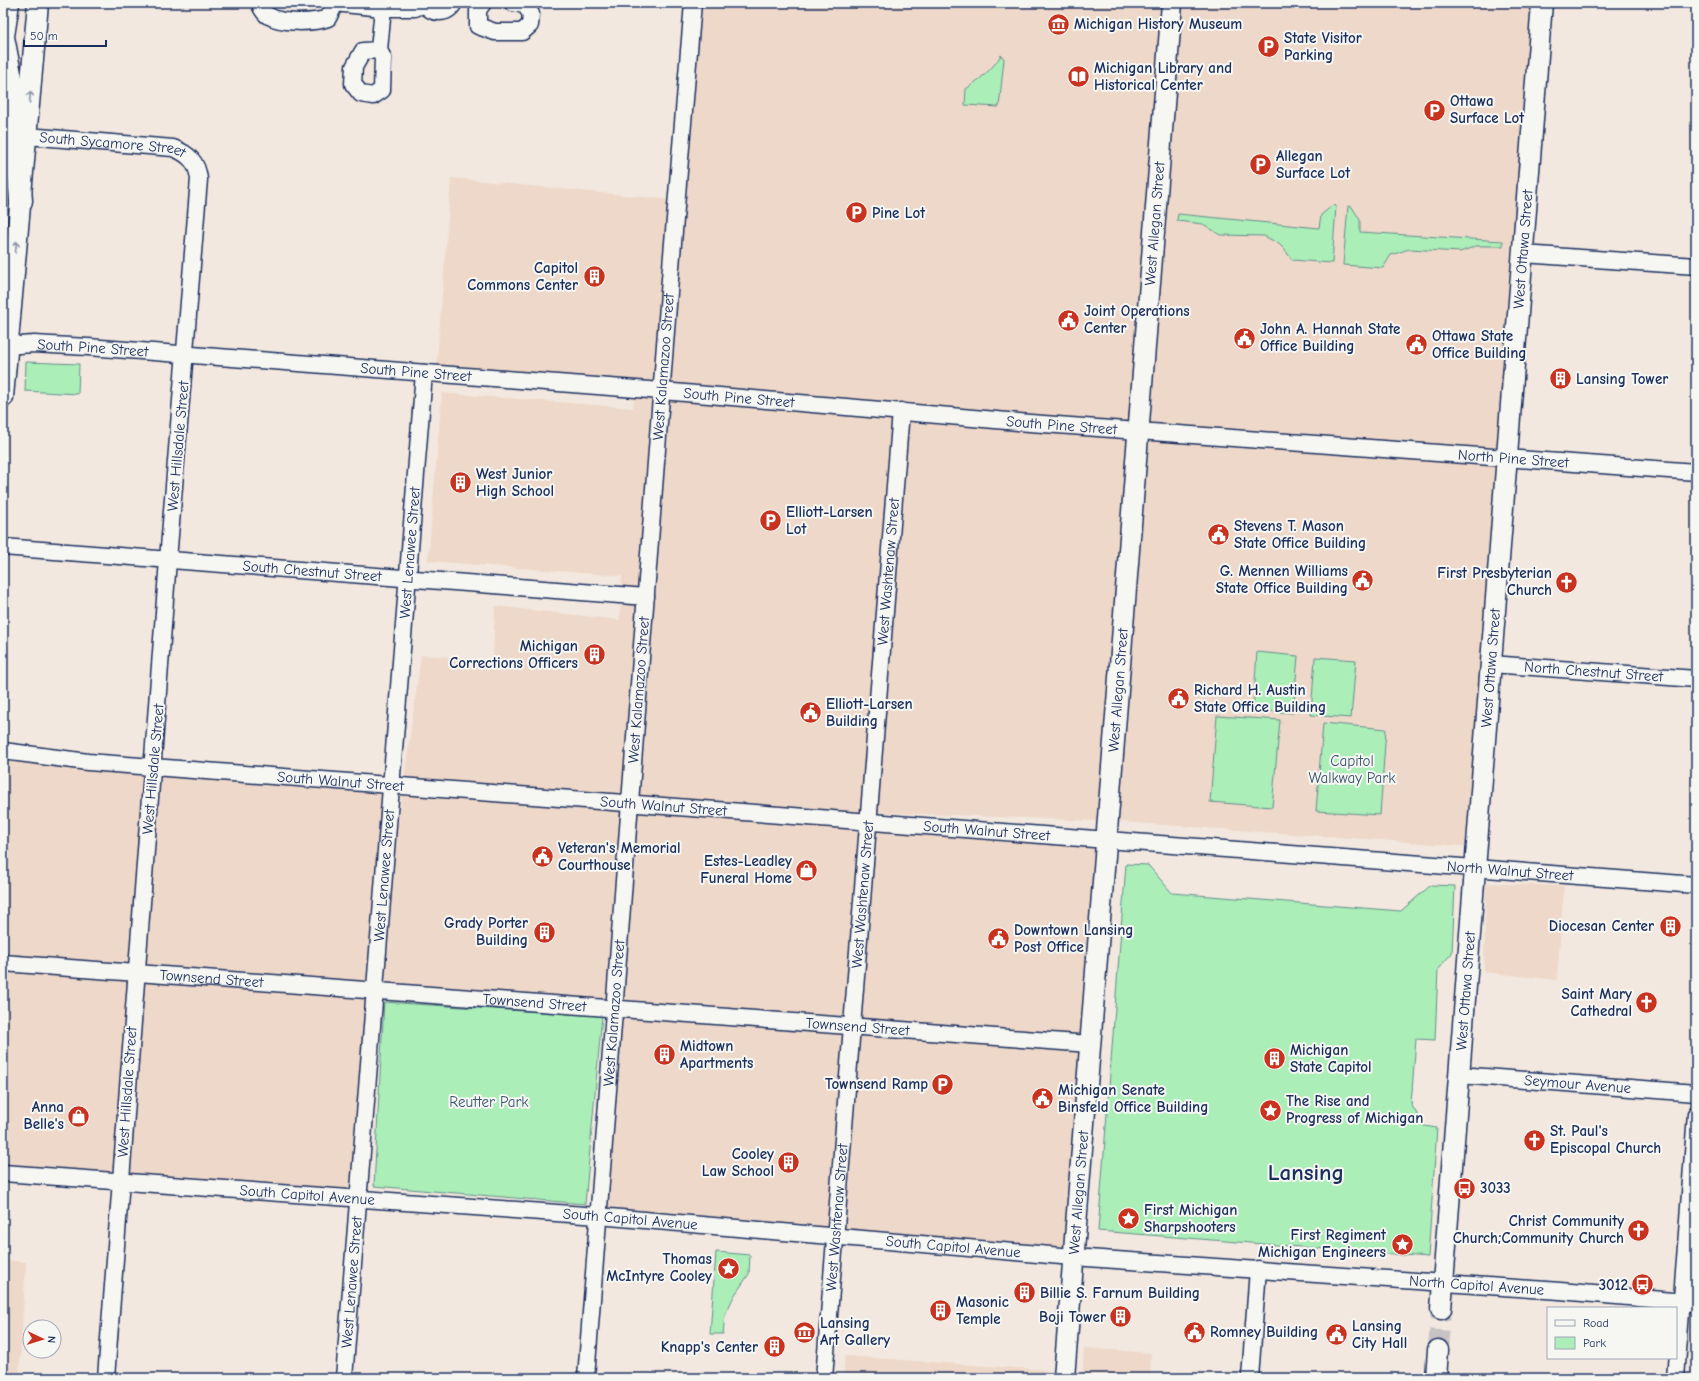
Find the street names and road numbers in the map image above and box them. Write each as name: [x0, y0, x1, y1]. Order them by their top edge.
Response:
street label: South Sycamore Street: [39, 128, 190, 162]
street label: West Allegan Street: [1141, 160, 1169, 286]
street label: West Ottawa Street: [1509, 188, 1537, 310]
street label: West Kalamazoo Street: [649, 292, 678, 441]
street label: South Pine Street: [37, 335, 150, 361]
street label: South Pine Street: [360, 359, 473, 385]
street label: West Hillsdale Street: [163, 379, 193, 512]
street label: South Pine Street: [683, 384, 796, 412]
street label: South Pine Street: [1005, 412, 1119, 438]
street label: North Pine Street: [1457, 446, 1570, 472]
street label: West Lenawee Street: [395, 485, 424, 619]
street label: West Washtenaw Street: [873, 496, 903, 646]
street label: South Chestnut Street: [242, 557, 383, 585]
street label: West Ottawa Street: [1477, 607, 1504, 728]
street label: West Kalamazoo Street: [624, 615, 653, 764]
street label: West Allegan Street: [1104, 627, 1132, 753]
street label: North Chestnut Street: [1524, 657, 1665, 686]
street label: West Hillsdale Street: [138, 702, 168, 835]
street label: South Walnut Street: [276, 767, 405, 795]
street label: South Walnut Street: [600, 792, 728, 820]
street label: West Lenawee Street: [370, 808, 398, 942]
street label: South Walnut Street: [923, 817, 1051, 845]
street label: West Washtenaw Street: [848, 819, 877, 969]
street label: North Walnut Street: [1446, 857, 1575, 885]
street label: West Ottawa Street: [1452, 930, 1479, 1051]
street label: West Kalamazoo Street: [599, 938, 629, 1087]
street label: Townsend Street: [159, 966, 265, 991]
street label: Townsend Street: [482, 990, 588, 1016]
street label: Townsend Street: [805, 1014, 911, 1040]
street label: West Hillsdale Street: [113, 1025, 141, 1158]
street label: Seymour Avenue: [1524, 1071, 1632, 1097]
street label: West Allegan Street: [1065, 1129, 1092, 1255]
street label: West Washtenaw Street: [822, 1142, 852, 1292]
street label: South Capitol Avenue: [239, 1181, 376, 1209]
street label: South Capitol Avenue: [562, 1204, 699, 1234]
street label: West Lenawee Street: [337, 1215, 366, 1349]
street label: South Capitol Avenue: [885, 1232, 1022, 1261]
street label: North Capitol Avenue: [1409, 1271, 1545, 1299]

